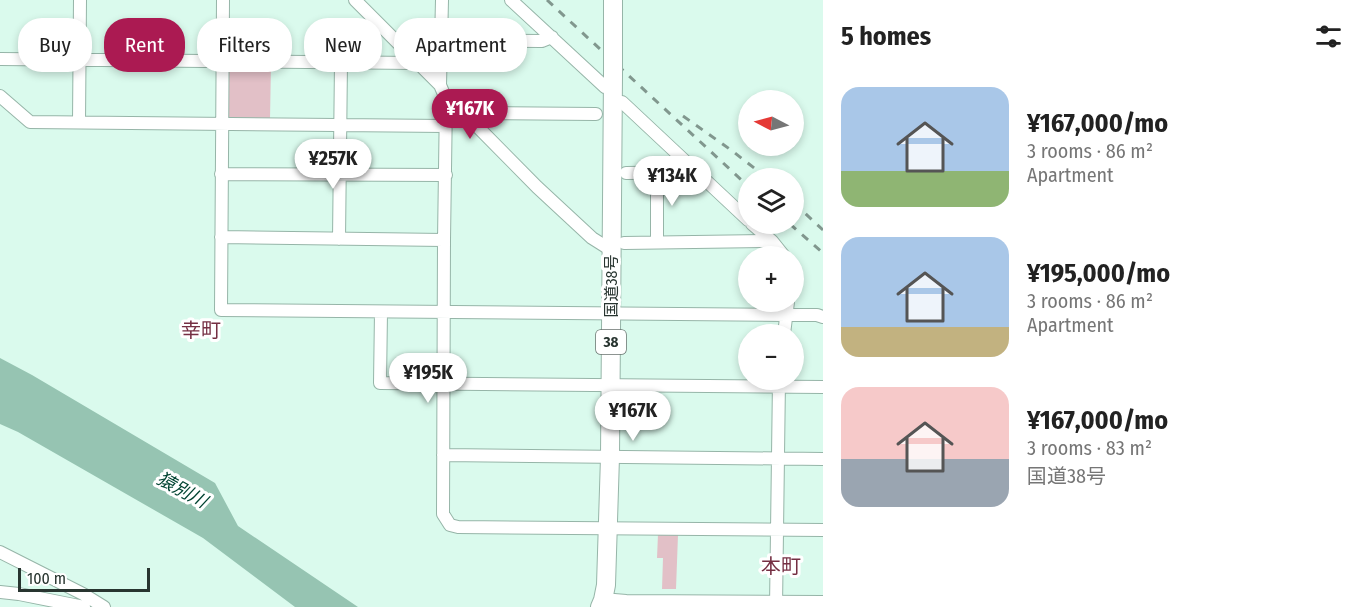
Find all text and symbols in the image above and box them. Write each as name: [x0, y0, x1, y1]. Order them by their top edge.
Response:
chip: Buy: [18, 18, 92, 72]
chip: Rent: [104, 18, 185, 72]
chip: Filters: [197, 18, 292, 72]
chip: New: [304, 18, 382, 72]
chip: Apartment: [394, 18, 527, 72]
icon: filters: [1312, 20, 1345, 53]
text: 5 homes: [841, 21, 931, 52]
pin: ¥167K: [428, 89, 512, 140]
north arrow: [738, 90, 804, 156]
map controls: [738, 90, 804, 390]
text: ¥167K: [446, 96, 494, 120]
text: ¥167,000/mo: [1027, 108, 1168, 139]
icon: home: [889, 111, 961, 183]
pin: ¥257K: [291, 139, 375, 190]
text: 3 rooms · 86 m²: [1027, 139, 1153, 163]
text: ¥257K: [309, 146, 357, 170]
pin: ¥134K: [630, 156, 714, 207]
text: ¥134K: [647, 163, 697, 187]
text: Apartment: [1027, 163, 1114, 187]
button: layers: [738, 168, 804, 234]
button: +: [738, 246, 804, 312]
street label: 国道38号: [602, 254, 621, 318]
text: ¥195,000/mo: [1027, 258, 1170, 289]
icon: home: [889, 261, 961, 333]
text: 3 rooms · 86 m²: [1027, 289, 1153, 313]
text: Apartment: [1027, 313, 1114, 337]
district label: 幸町: [181, 318, 221, 342]
button: −: [738, 324, 804, 390]
road number: 38: [596, 330, 626, 354]
pin: ¥195K: [386, 353, 470, 404]
text: ¥195K: [403, 360, 453, 384]
pin: ¥167K: [591, 391, 675, 442]
text: ¥167K: [609, 398, 657, 422]
text: ¥167,000/mo: [1027, 405, 1168, 436]
icon: home: [889, 411, 961, 483]
text: 3 rooms · 83 m²: [1027, 436, 1152, 460]
text: 国道38号: [1027, 464, 1106, 488]
water label: 猿別川: [153, 467, 213, 514]
district label: 本町: [761, 554, 801, 578]
scale bar: [18, 565, 150, 592]
text: 100 m: [27, 569, 66, 588]

